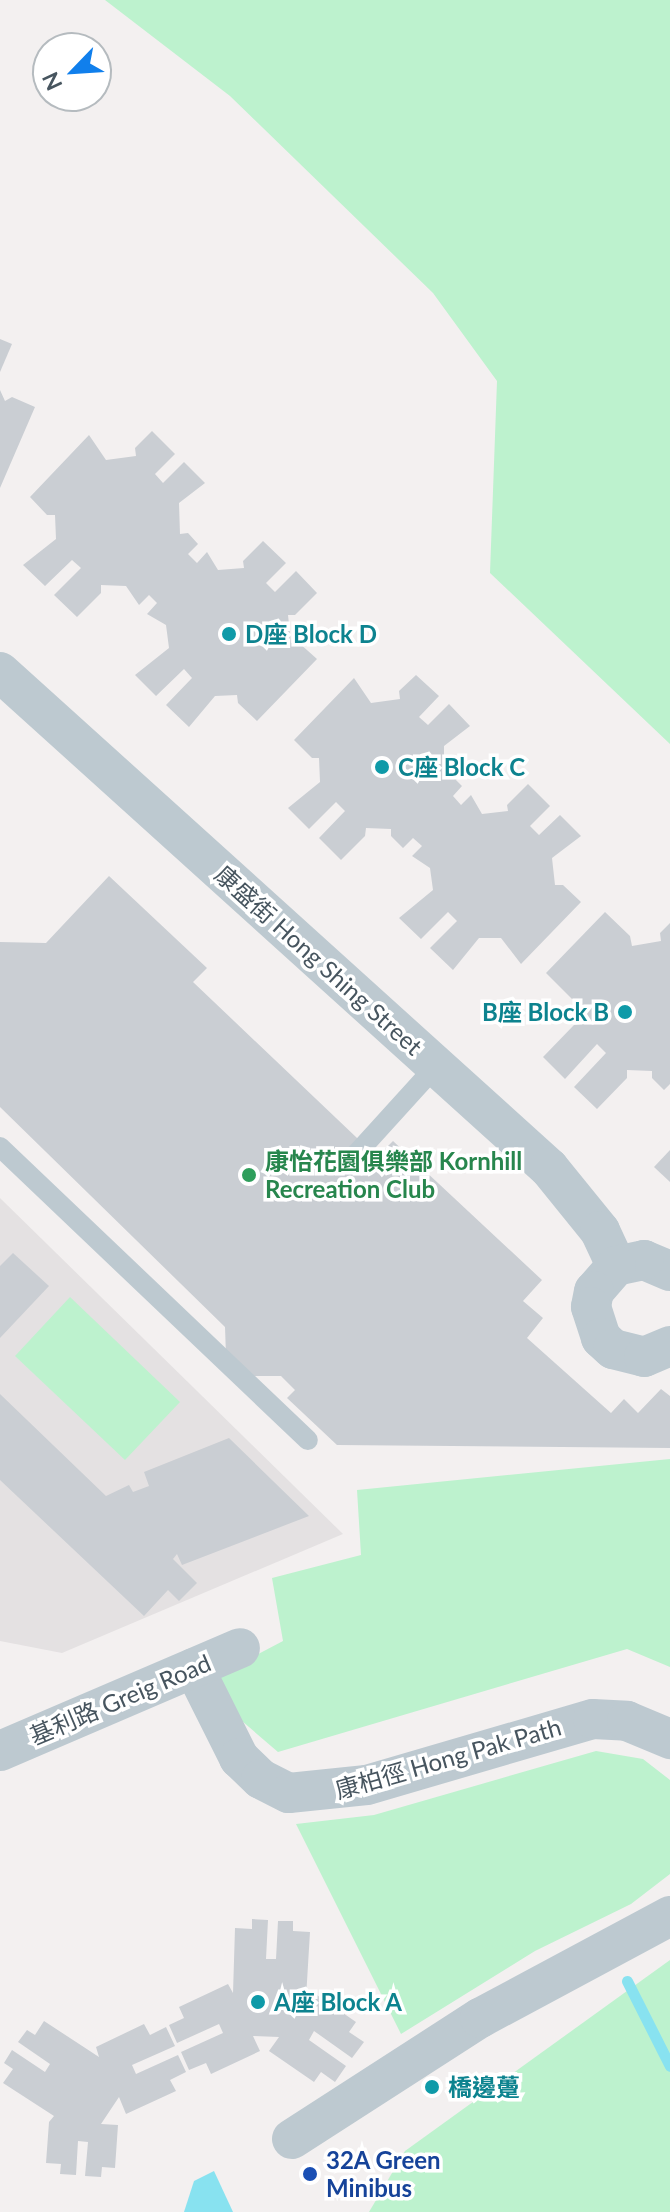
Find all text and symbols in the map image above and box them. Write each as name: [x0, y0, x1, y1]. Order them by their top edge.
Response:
north arrow: [32, 32, 112, 112]
text: N: [36, 68, 67, 95]
place label: D座 Block D: [245, 620, 377, 648]
marker: D座 Block D: [220, 625, 238, 643]
place label: C座 Block C: [398, 753, 525, 781]
marker: C座 Block C: [373, 758, 391, 776]
street label: 康盛街 Hong Shing Street: [209, 859, 429, 1061]
place label: B座 Block B: [482, 998, 609, 1026]
marker: B座 Block B: [616, 1003, 634, 1021]
place label: 康怡花園俱樂部 Kornhill Recreation Club: [265, 1147, 522, 1203]
marker: 康怡花園俱樂部 Kornhill Recreation Club: [240, 1166, 258, 1184]
street label: 基利路 Greig Road: [25, 1648, 215, 1750]
street label: 康柏徑 Hong Pak Path: [332, 1712, 564, 1804]
place label: A座 Block A: [274, 1988, 403, 2016]
marker: A座 Block A: [249, 1993, 267, 2011]
place label: 橋邊躉: [448, 2073, 520, 2101]
marker: 橋邊躉: [423, 2078, 441, 2096]
place label: 32A Green Minibus: [326, 2146, 441, 2202]
marker: 32A Green Minibus: [301, 2165, 319, 2183]

